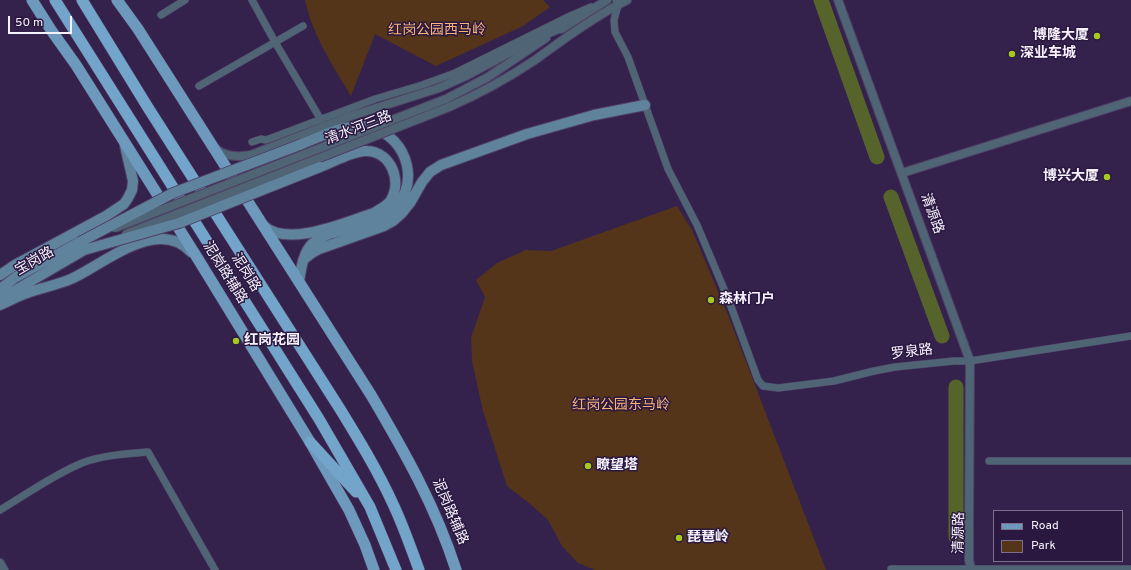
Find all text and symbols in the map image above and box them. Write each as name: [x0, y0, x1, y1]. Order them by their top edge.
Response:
scale bar: [10, 8, 74, 34]
text: 50 m: [15, 15, 43, 31]
park label: 红岗公园西马岭: [388, 23, 486, 39]
place label: 博隆大厦: [1033, 28, 1089, 44]
marker: 博隆大厦: [1092, 31, 1102, 41]
place label: 深业车城: [1020, 46, 1076, 62]
marker: 深业车城: [1007, 49, 1017, 59]
street label: 清水河三路: [323, 109, 395, 149]
place label: 博兴大厦: [1043, 169, 1099, 185]
marker: 博兴大厦: [1102, 172, 1112, 182]
street label: 清源路: [916, 191, 946, 237]
street label: 泥岗路辅路: [198, 239, 250, 307]
street label: 宝岗路: [13, 244, 57, 280]
street label: 泥岗路: [227, 251, 263, 295]
place label: 森林门户: [719, 292, 775, 308]
marker: 森林门户: [706, 295, 716, 305]
place label: 红岗花园: [244, 333, 300, 349]
marker: 红岗花园: [231, 336, 241, 346]
street label: 罗泉路: [890, 342, 934, 364]
park label: 红岗公园东马岭: [572, 398, 670, 414]
place label: 瞭望塔: [596, 458, 638, 474]
marker: 瞭望塔: [583, 461, 593, 471]
street label: 泥岗路辅路: [428, 477, 470, 547]
legend: [993, 510, 1123, 562]
street label: 清源路: [951, 512, 969, 554]
text: Road: [1031, 518, 1059, 534]
place label: 琵琶岭: [687, 530, 729, 546]
marker: 琵琶岭: [674, 533, 684, 543]
text: Park: [1031, 538, 1056, 554]

